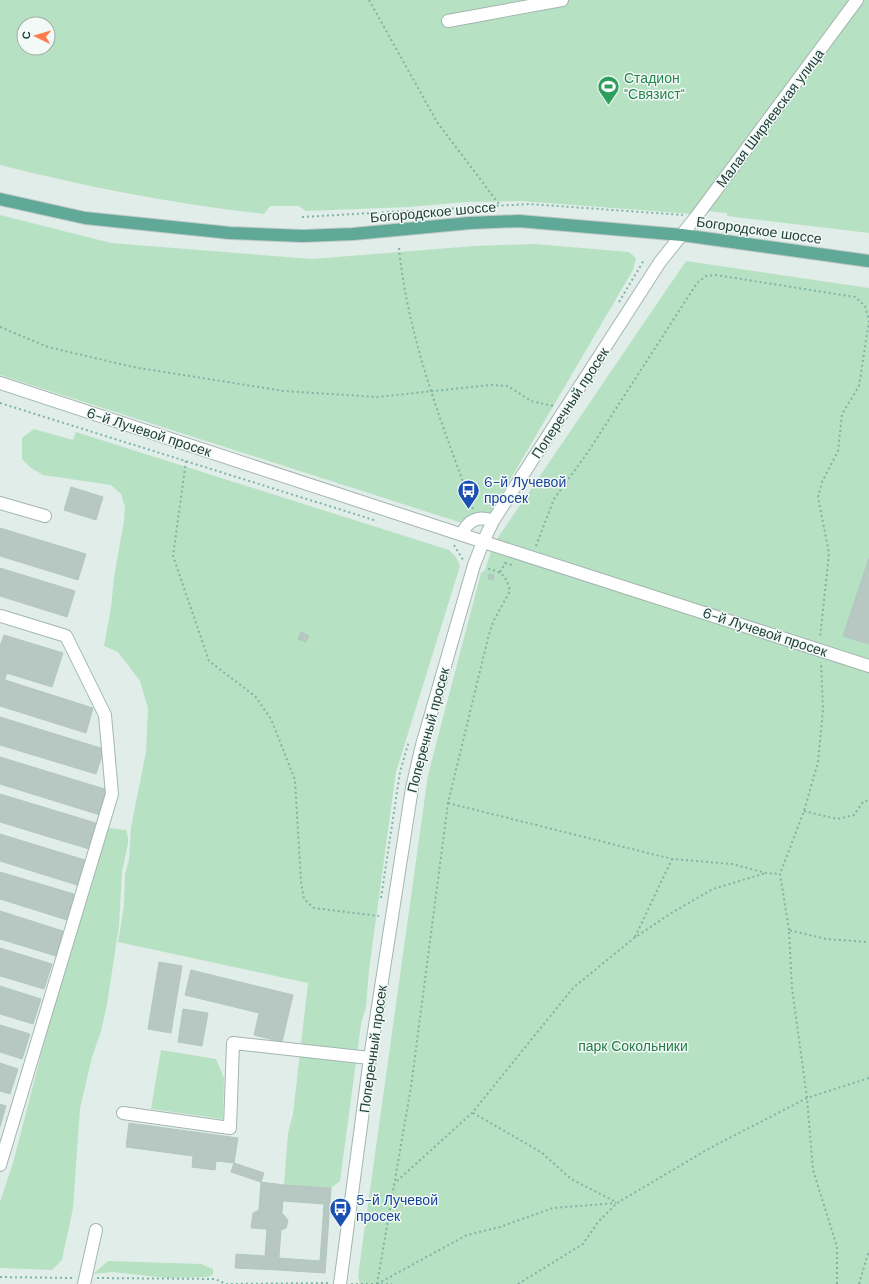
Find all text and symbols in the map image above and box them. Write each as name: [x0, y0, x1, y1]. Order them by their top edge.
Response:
north arrow: [16, 16, 56, 56]
text: С: [19, 31, 33, 40]
street label: Малая Ширяевская улица: [712, 45, 828, 191]
place label: Стадион "Связист": [624, 69, 685, 103]
sports icon: Стадион "Связист": [595, 73, 621, 106]
street label: Богородское шоссе: [369, 198, 497, 226]
street label: Богородское шоссе: [695, 212, 823, 248]
street label: Поперечный просек: [527, 343, 613, 462]
street label: 6-й Лучевой просек: [84, 403, 214, 461]
place label: 6-й Лучевой просек: [484, 473, 566, 507]
bus stop icon: 6-й Лучевой просек: [456, 477, 482, 510]
street label: 6-й Лучевой просек: [700, 603, 830, 661]
street label: Поперечный просек: [403, 665, 454, 795]
street label: Поперечный просек: [355, 983, 391, 1114]
park label: парк Сокольники: [578, 1037, 688, 1055]
place label: 5-й Лучевой просек: [356, 1191, 438, 1225]
bus stop icon: 5-й Лучевой просек: [327, 1195, 353, 1228]

